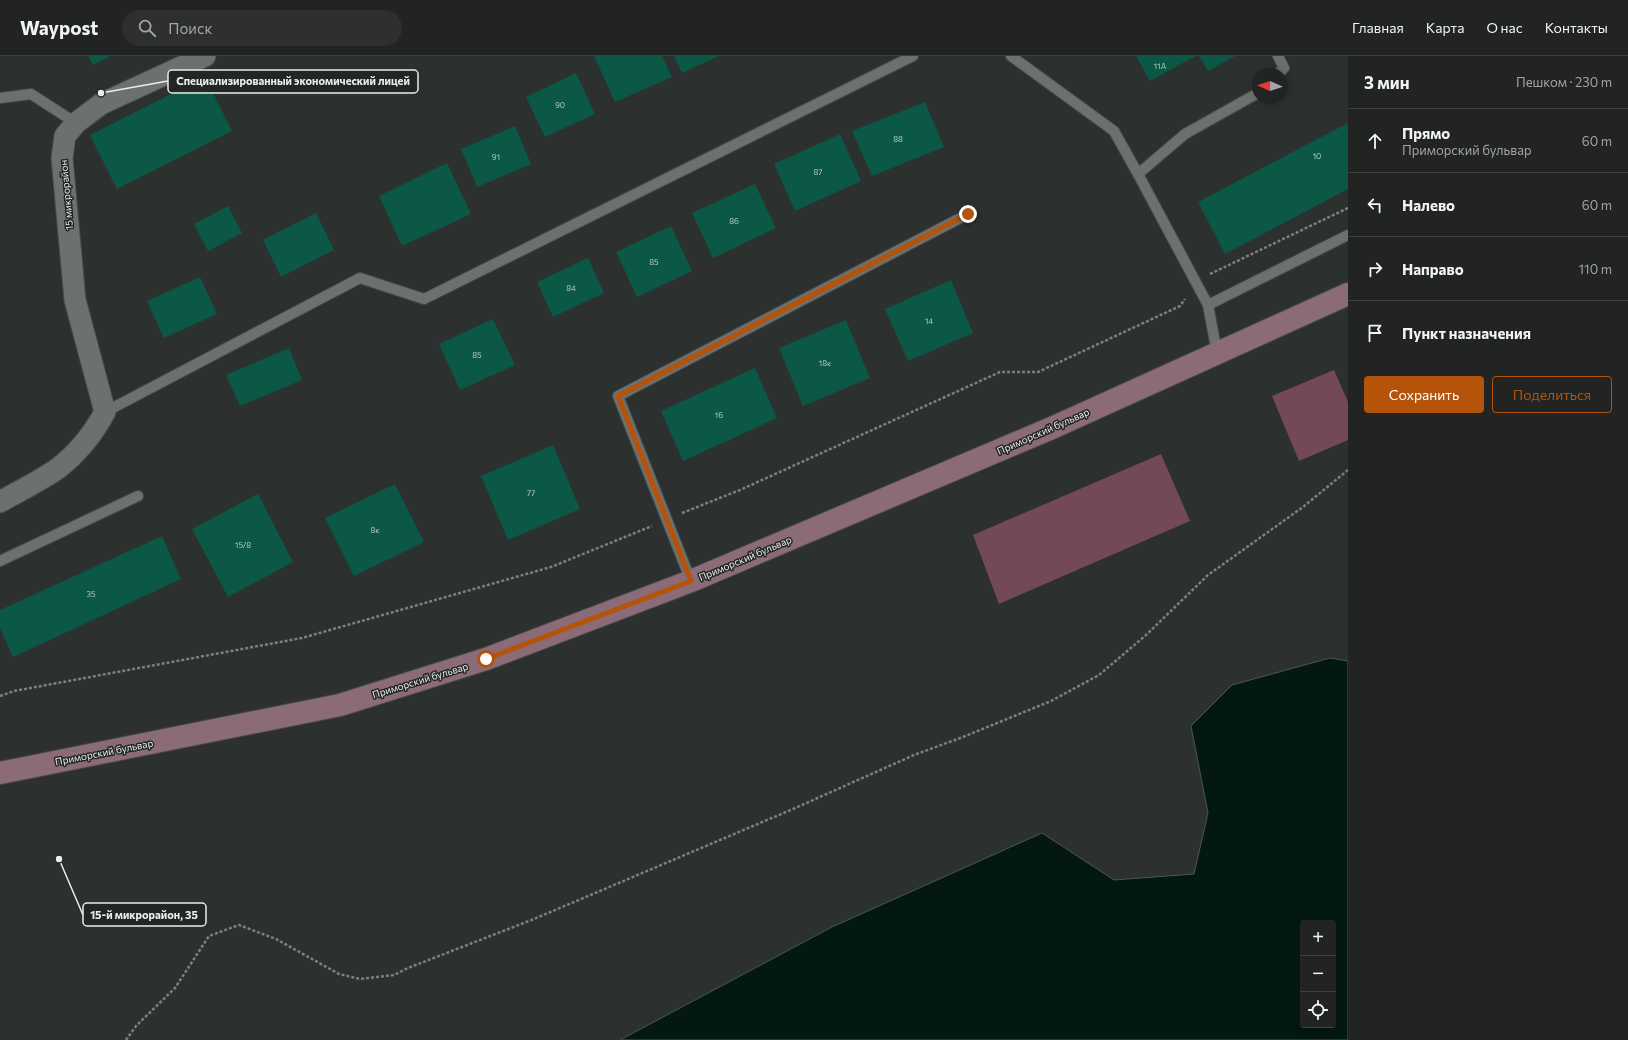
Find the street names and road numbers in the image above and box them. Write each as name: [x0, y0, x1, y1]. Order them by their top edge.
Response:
street label: 15 микрорайон: [57, 159, 75, 231]
street label: Приморский бульвар: [995, 405, 1091, 457]
street label: Приморский бульвар: [697, 533, 793, 583]
street label: Приморский бульвар: [371, 660, 470, 700]
street label: Приморский бульвар: [54, 737, 154, 767]

